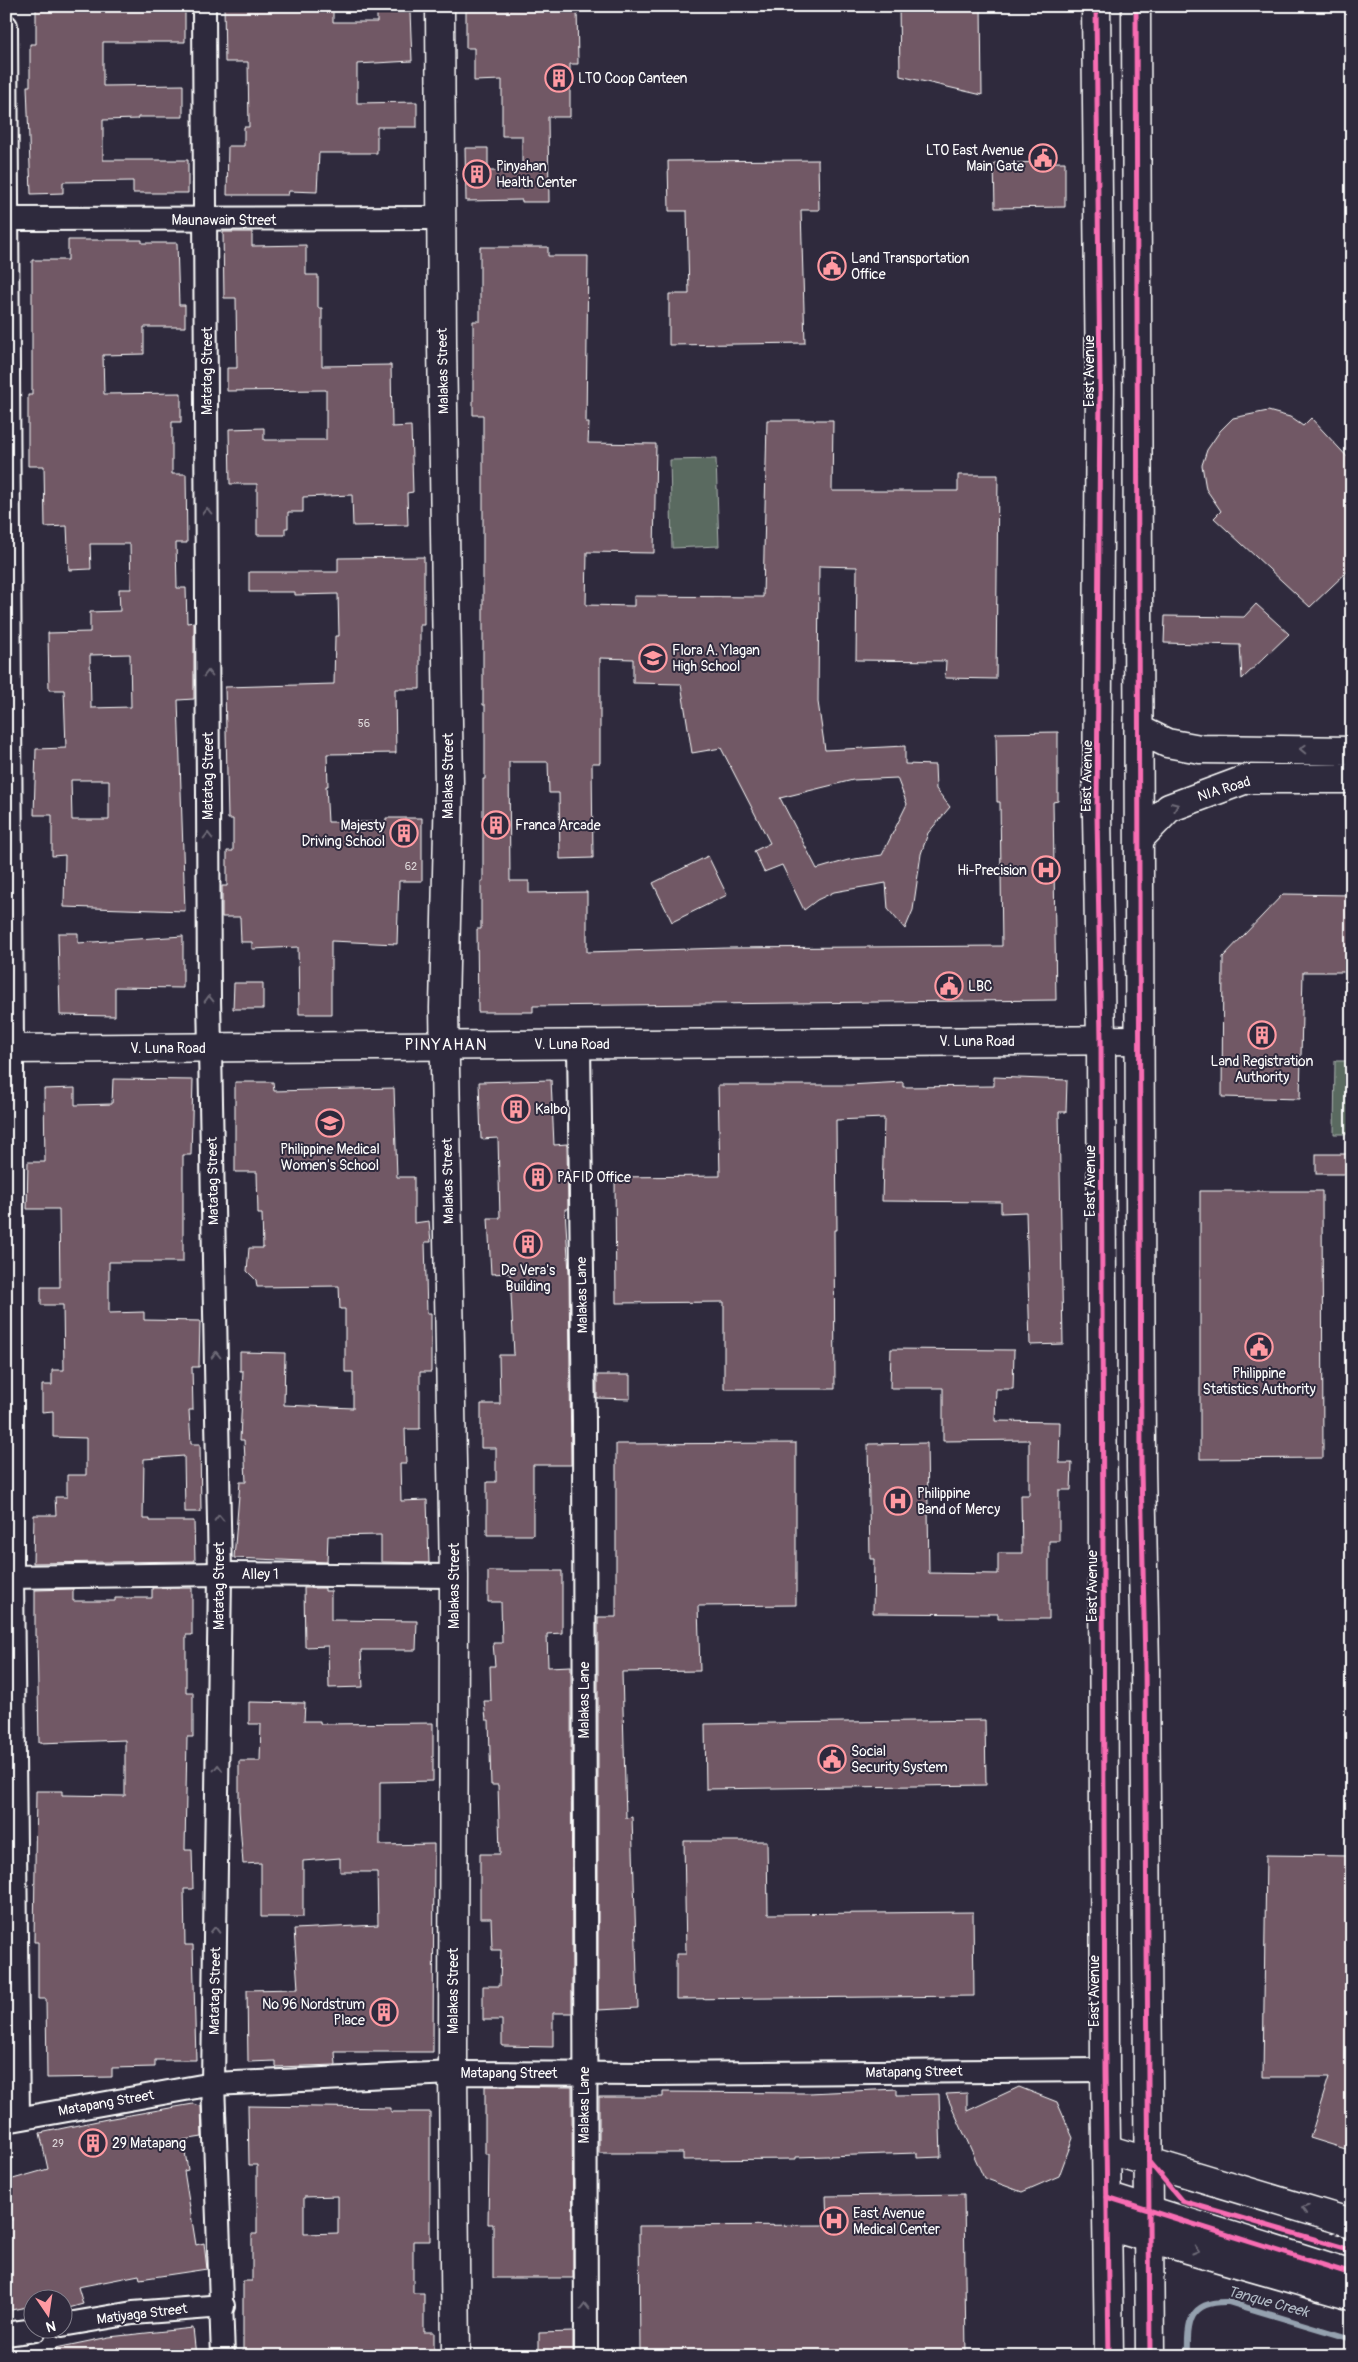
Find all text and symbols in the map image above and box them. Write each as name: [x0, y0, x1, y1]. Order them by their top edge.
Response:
building icon: LTO Coop Canteen: [544, 63, 574, 93]
place label: LTO Coop Canteen: [578, 70, 688, 87]
place label: LTO East Avenue Main Gate: [926, 142, 1024, 175]
public building icon: LTO East Avenue Main Gate: [1028, 143, 1058, 173]
place label: Pinyahan Health Center: [496, 158, 577, 191]
building icon: Pinyahan Health Center: [462, 159, 492, 189]
street label: Maunawain Street: [171, 212, 277, 229]
place label: Land Transportation Office: [851, 250, 970, 283]
public building icon: Land Transportation Office: [817, 251, 847, 281]
street label: Matatag Street: [199, 327, 216, 415]
street label: Malakas Street: [434, 327, 452, 414]
street label: East Avenue: [1081, 335, 1098, 407]
one-way arrow: [202, 507, 212, 515]
place label: Flora A. Ylagan High School: [672, 642, 760, 675]
school or university icon: Flora A. Ylagan High School: [638, 643, 668, 673]
one-way arrow: [202, 670, 213, 678]
house number: 56: [358, 717, 370, 730]
street label: Matatag Street: [200, 732, 217, 820]
street label: Malakas Street: [440, 733, 457, 819]
street label: East Avenue: [1078, 740, 1096, 812]
one-way arrow: [1299, 744, 1306, 754]
street label: NIA Road: [1195, 773, 1253, 805]
one-way arrow: [1170, 801, 1179, 812]
building icon: Franca Arcade: [481, 810, 511, 840]
place label: Majesty Driving School: [301, 817, 385, 850]
place label: Franca Arcade: [515, 817, 601, 834]
building icon: Majesty Driving School: [389, 818, 419, 848]
one-way arrow: [203, 832, 213, 840]
hospital icon: Hi-Precision: [1031, 855, 1061, 885]
house number: 62: [405, 860, 417, 873]
place label: Hi-Precision: [957, 862, 1027, 879]
public building icon: LBC: [934, 971, 964, 1001]
place label: LBC: [968, 978, 993, 995]
one-way arrow: [203, 995, 214, 1003]
building icon: Land Registration Authority: [1247, 1020, 1277, 1050]
street label: V. Luna Road: [939, 1033, 1015, 1050]
district label: PINYAHAN: [404, 1035, 488, 1055]
street label: V. Luna Road: [534, 1036, 610, 1053]
street label: V. Luna Road: [130, 1040, 206, 1057]
place label: Land Registration Authority: [1211, 1053, 1313, 1086]
building icon: Kalbo: [501, 1094, 531, 1124]
place label: Kalbo: [535, 1101, 568, 1118]
school or university icon: Philippine Medical Women's School: [315, 1108, 345, 1138]
street label: Matatag Street: [204, 1136, 222, 1225]
street label: Malakas Street: [439, 1137, 457, 1224]
place label: Philippine Medical Women's School: [280, 1141, 380, 1174]
street label: East Avenue: [1082, 1145, 1099, 1217]
building icon: PAFID Office: [523, 1162, 553, 1192]
place label: PAFID Office: [557, 1169, 631, 1186]
building icon: De Vera's Building: [513, 1229, 543, 1259]
street label: Malakas Lane: [573, 1256, 591, 1334]
place label: De Vera's Building: [501, 1262, 556, 1295]
public building icon: Philippine Statistics Authority: [1244, 1332, 1274, 1362]
one-way arrow: [211, 1351, 222, 1359]
place label: Philippine Statistics Authority: [1202, 1365, 1316, 1398]
place label: Philippine Band of Mercy: [917, 1485, 1000, 1518]
hospital icon: Philippine Band of Mercy: [883, 1486, 913, 1516]
one-way arrow: [214, 1514, 224, 1522]
street label: Matatag Street: [211, 1542, 228, 1630]
street label: Malakas Street: [446, 1543, 463, 1629]
street label: East Avenue: [1084, 1550, 1101, 1622]
street label: Alley 1: [241, 1566, 279, 1583]
street label: Malakas Lane: [576, 1661, 593, 1738]
place label: Social Security System: [851, 1743, 948, 1776]
public building icon: Social Security System: [817, 1744, 847, 1774]
one-way arrow: [213, 1764, 223, 1772]
one-way arrow: [210, 1926, 221, 1934]
street label: Matatag Street: [206, 1946, 224, 2035]
street label: Malakas Street: [445, 1948, 462, 2034]
street label: East Avenue: [1086, 1955, 1103, 2027]
place label: № 96 Nordstrum Place: [262, 1996, 365, 2029]
building icon: № 96 Nordstrum Place: [369, 1997, 399, 2027]
street label: Matapang Street: [865, 2063, 963, 2081]
street label: Matapang Street: [461, 2065, 558, 2082]
street label: Malakas Lane: [576, 2066, 593, 2143]
street label: Matapang Street: [57, 2086, 156, 2120]
building icon: 29 Matapang: [78, 2128, 108, 2158]
place label: 29 Matapang: [112, 2135, 186, 2152]
house number: 29: [52, 2137, 64, 2150]
place label: East Avenue Medical Center: [853, 2205, 940, 2238]
one-way arrow: [1301, 2205, 1310, 2215]
hospital icon: East Avenue Medical Center: [819, 2206, 849, 2236]
one-way arrow: [1191, 2245, 1200, 2255]
water label: Tanque Creek: [1225, 2282, 1312, 2322]
north arrow: [22, 2290, 72, 2340]
street label: Matiyaga Street: [96, 2300, 189, 2328]
one-way arrow: [580, 2303, 591, 2311]
text: N: [44, 2317, 57, 2336]

